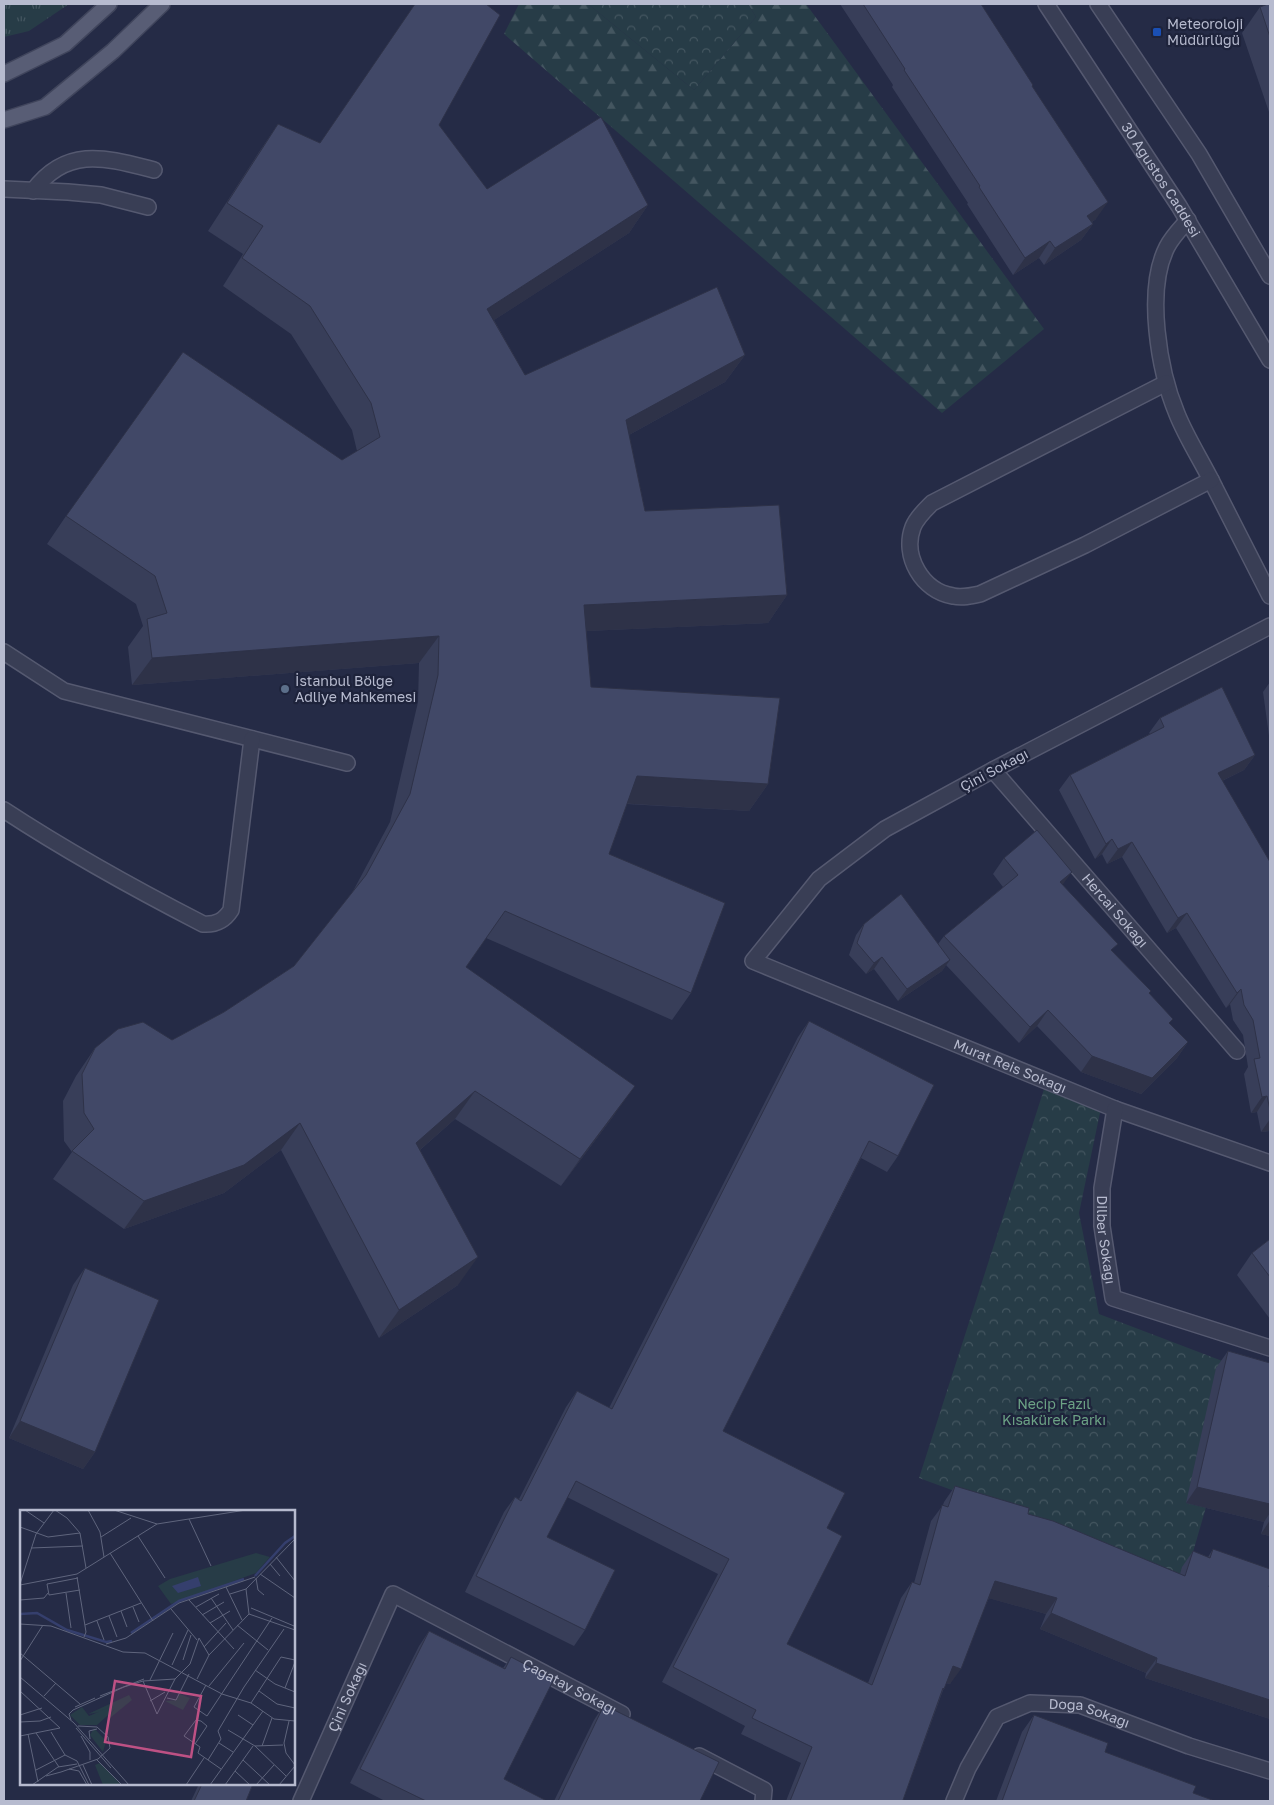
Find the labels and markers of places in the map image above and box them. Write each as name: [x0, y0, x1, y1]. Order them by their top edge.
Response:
place label: Meteoroloji Müdürlüğü: [1167, 15, 1243, 48]
marker: Meteoroloji Müdürlüğü: [1151, 26, 1163, 38]
place label: İstanbul Bölge Adliye Mahkemesi: [295, 672, 416, 705]
marker: İstanbul Bölge Adliye Mahkemesi: [279, 683, 291, 695]

